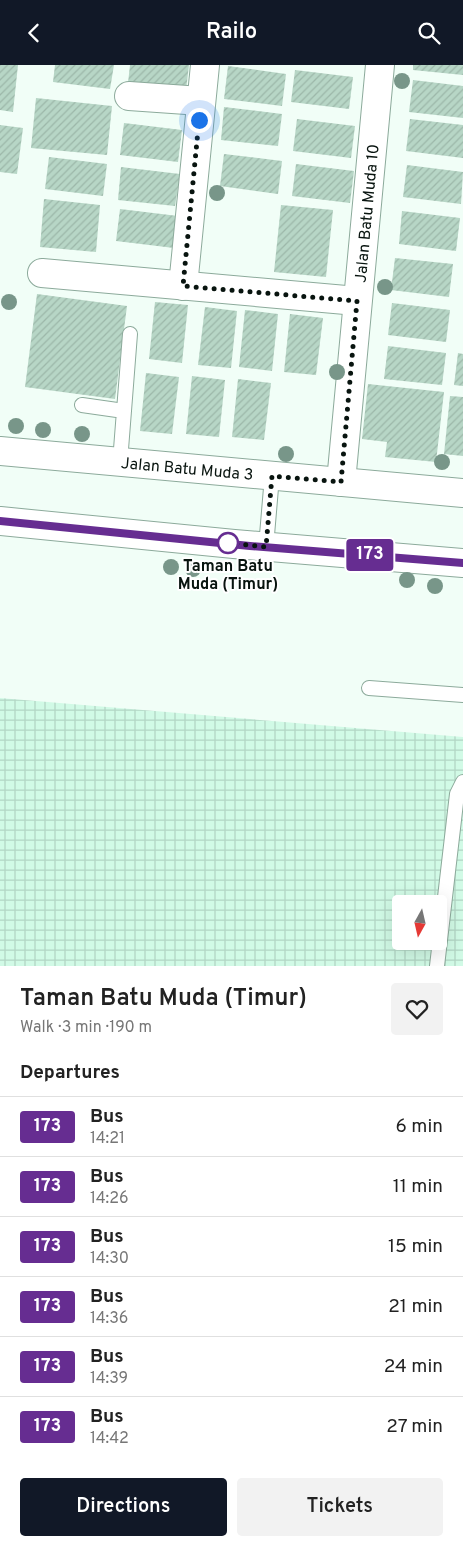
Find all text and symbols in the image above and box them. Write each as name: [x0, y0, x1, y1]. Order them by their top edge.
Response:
icon: back: [20, 19, 48, 47]
text: Railo: [206, 19, 257, 46]
icon: search: [415, 19, 443, 47]
your location: [187, 108, 212, 133]
street label: Jalan Batu Muda 10: [352, 143, 385, 284]
street label: Jalan Batu Muda 3: [120, 454, 254, 486]
marker: Taman Batu Muda (Timur): [217, 532, 239, 554]
line badge: 173: [341, 539, 399, 571]
text: 173: [356, 543, 384, 566]
place label: Taman Batu Muda (Timur): [178, 557, 278, 595]
north arrow: [392, 895, 448, 950]
map controls: [392, 895, 447, 950]
button: heart: [391, 983, 443, 1035]
text: Taman Batu Muda (Timur): [20, 984, 307, 1014]
text: Walk · 3 min · 190 m: [20, 1018, 152, 1038]
text: Departures: [20, 1061, 120, 1085]
text: Bus: [90, 1105, 124, 1129]
text: 173: [34, 1115, 61, 1138]
text: 6 min: [396, 1115, 443, 1139]
text: 14:21: [90, 1129, 125, 1149]
text: Bus: [90, 1165, 124, 1189]
text: 173: [34, 1175, 61, 1198]
text: 11 min: [393, 1175, 443, 1199]
text: 14:26: [90, 1189, 129, 1209]
text: Bus: [90, 1225, 124, 1249]
text: 173: [34, 1235, 61, 1258]
text: 15 min: [388, 1235, 443, 1259]
text: 14:30: [90, 1249, 129, 1269]
text: Bus: [90, 1285, 124, 1309]
text: 173: [34, 1295, 61, 1318]
text: 21 min: [388, 1295, 443, 1319]
text: 14:36: [90, 1309, 128, 1329]
text: Bus: [90, 1345, 124, 1369]
text: 173: [34, 1355, 61, 1378]
text: 24 min: [384, 1355, 443, 1379]
text: 14:39: [90, 1369, 128, 1389]
text: Bus: [90, 1405, 124, 1429]
text: 173: [34, 1415, 61, 1438]
text: 27 min: [386, 1415, 443, 1439]
text: 14:42: [90, 1429, 129, 1449]
button: Directions: [20, 1478, 227, 1536]
button: Tickets: [237, 1478, 443, 1536]

